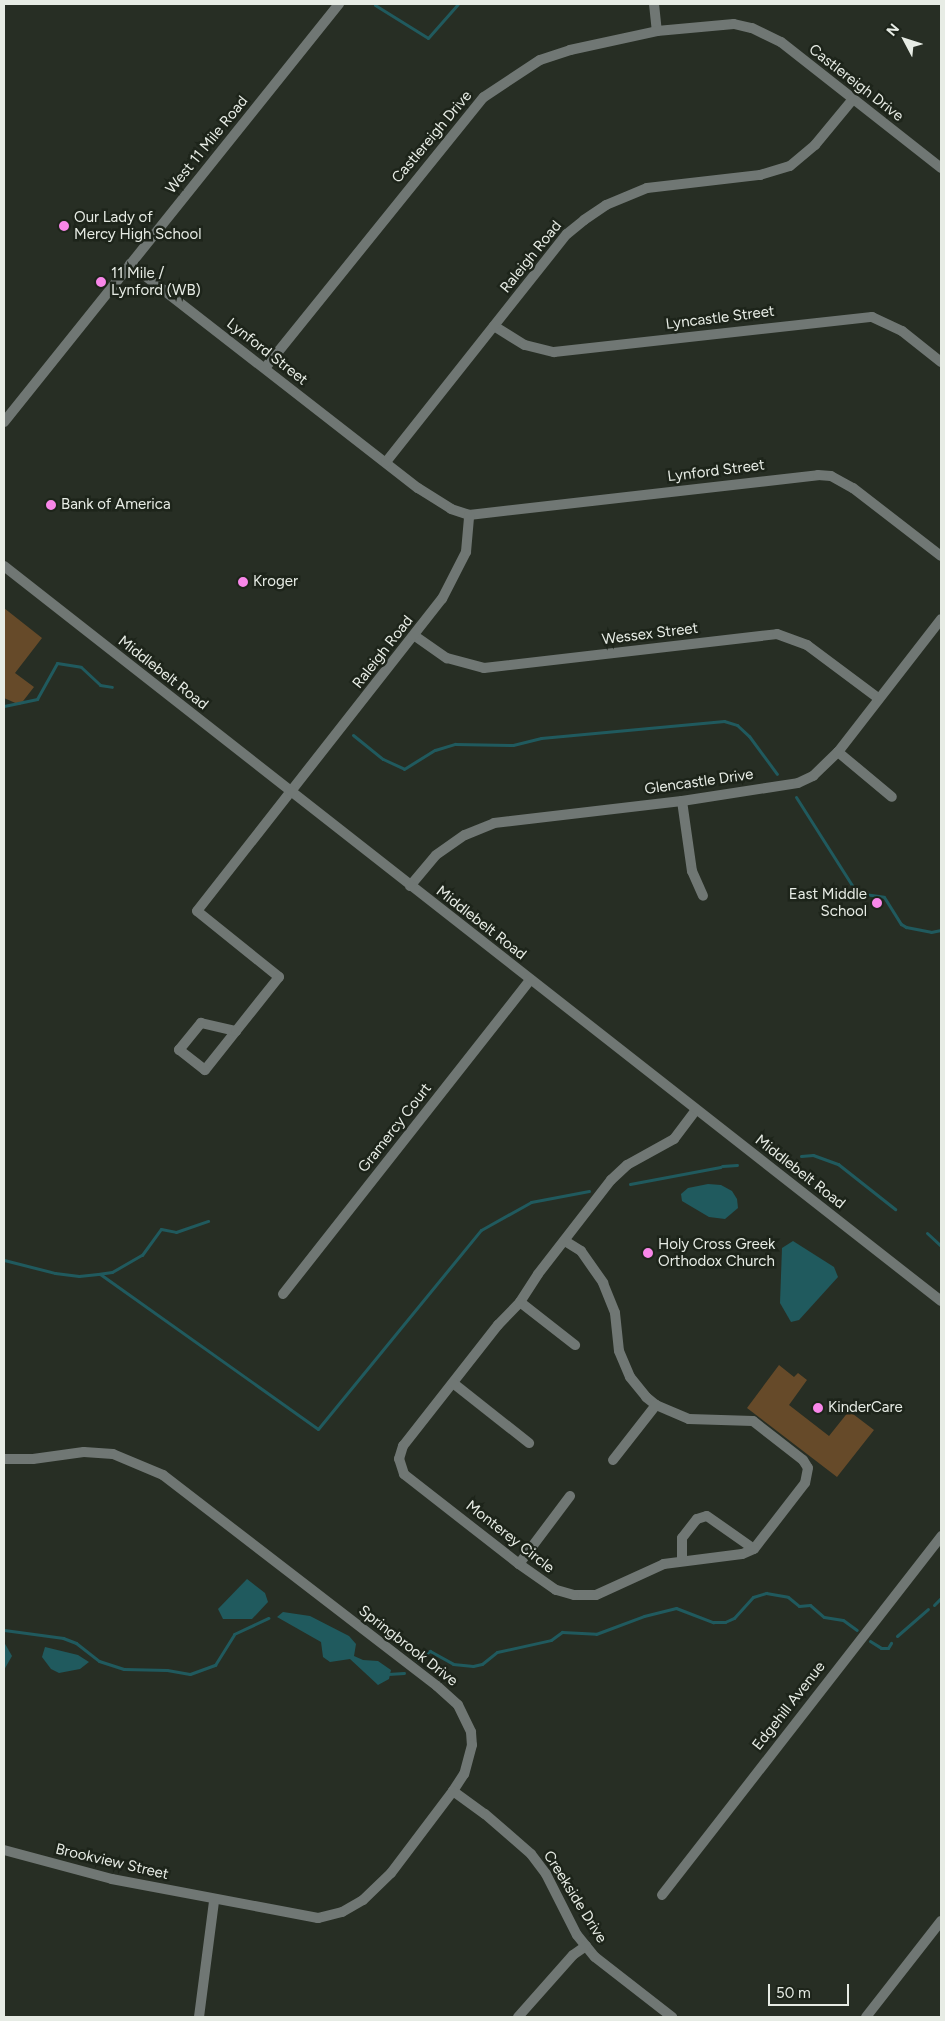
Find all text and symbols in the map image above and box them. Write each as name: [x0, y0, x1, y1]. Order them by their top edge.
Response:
north arrow: [880, 15, 930, 65]
text: N: [883, 20, 903, 40]
street label: Castlereigh Drive: [805, 41, 907, 125]
street label: Castlereigh Drive: [388, 87, 476, 187]
street label: West 11 Mile Road: [162, 93, 252, 197]
place label: Our Lady of Mercy High School: [74, 208, 201, 243]
street label: Raleigh Road: [496, 217, 566, 297]
marker: Our Lady of Mercy High School: [58, 220, 70, 232]
place label: 11 Mile / Lynford (WB): [111, 264, 201, 299]
marker: 11 Mile / Lynford (WB): [95, 276, 107, 288]
street label: Lyncastle Street: [665, 302, 775, 334]
street label: Lynford Street: [223, 315, 311, 389]
street label: Lynford Street: [666, 456, 766, 486]
place label: Bank of America: [61, 496, 171, 514]
marker: Bank of America: [45, 499, 57, 511]
place label: Kroger: [253, 573, 298, 591]
marker: Kroger: [237, 576, 249, 588]
street label: Raleigh Road: [349, 612, 417, 692]
street label: Wessex Street: [601, 619, 699, 649]
street label: Middlebelt Road: [114, 632, 212, 714]
street label: Glencastle Drive: [643, 765, 755, 799]
street label: Middlebelt Road: [432, 882, 530, 964]
place label: East Middle School: [789, 885, 867, 920]
marker: East Middle School: [871, 897, 883, 909]
street label: Gramercy Court: [355, 1080, 435, 1176]
street label: Middlebelt Road: [751, 1131, 849, 1213]
place label: Holy Cross Greek Orthodox Church: [658, 1235, 775, 1270]
marker: Holy Cross Greek Orthodox Church: [642, 1247, 654, 1259]
place label: KinderCare: [828, 1399, 903, 1417]
marker: KinderCare: [812, 1402, 824, 1414]
street label: Monterey Circle: [462, 1497, 558, 1577]
street label: Springbrook Drive: [355, 1602, 461, 1690]
street label: Edgehill Avenue: [749, 1658, 829, 1754]
street label: Brookview Street: [54, 1840, 170, 1884]
street label: Creekside Drive: [539, 1848, 611, 1946]
scale bar: [770, 1974, 851, 2006]
text: 50 m: [776, 1984, 811, 2002]

